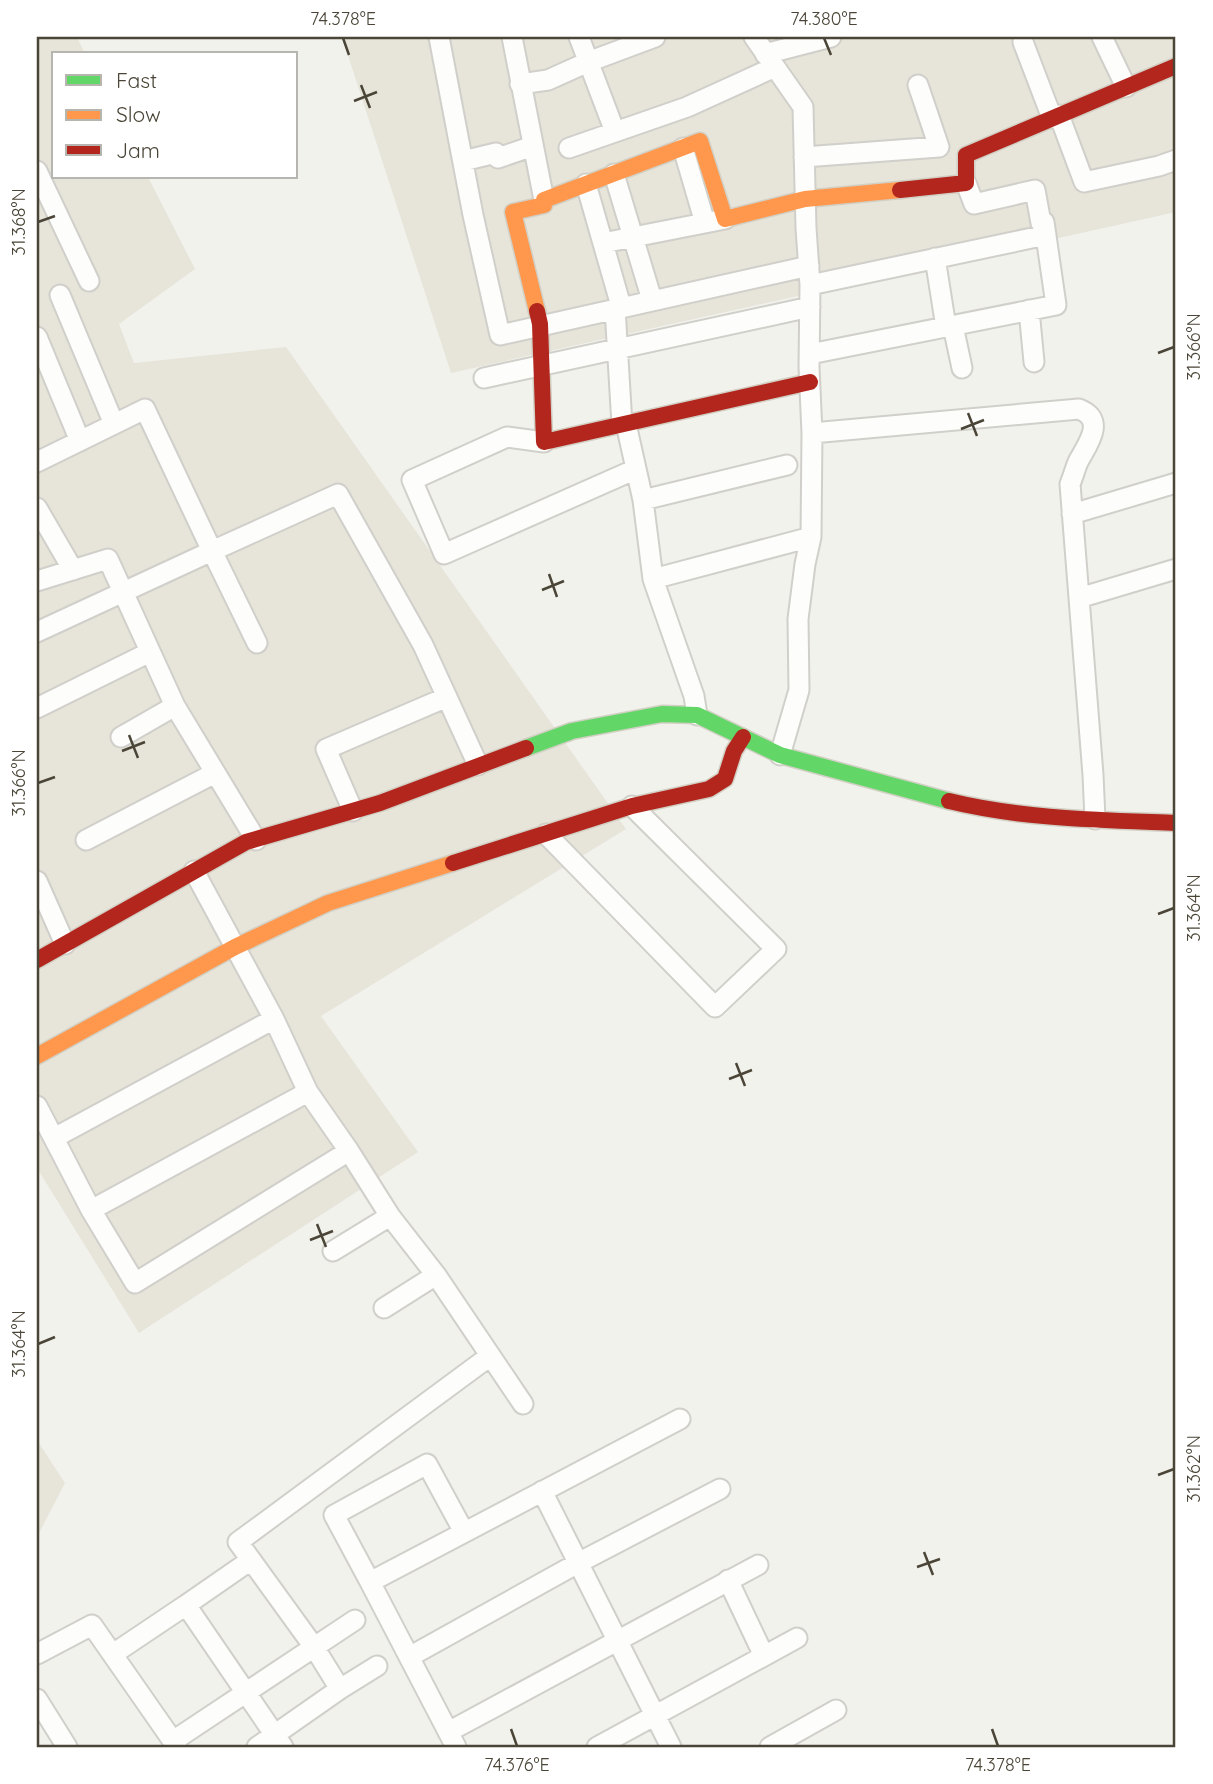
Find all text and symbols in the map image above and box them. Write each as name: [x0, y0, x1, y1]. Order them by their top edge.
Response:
text: 74.378°E: [310, 7, 376, 30]
text: 74.380°E: [790, 7, 858, 30]
legend: [52, 52, 298, 178]
text: Fast: [116, 67, 157, 93]
text: Slow: [116, 101, 161, 127]
text: Jam: [116, 137, 160, 163]
text: 31.368°N: [7, 188, 30, 256]
text: 31.366°N: [1182, 313, 1205, 381]
text: 31.366°N: [7, 749, 30, 817]
text: 31.364°N: [1182, 874, 1205, 942]
text: 31.364°N: [7, 1310, 30, 1378]
text: 31.362°N: [1182, 1435, 1205, 1503]
text: 74.376°E: [484, 1753, 550, 1776]
text: 74.378°E: [965, 1753, 1031, 1776]

